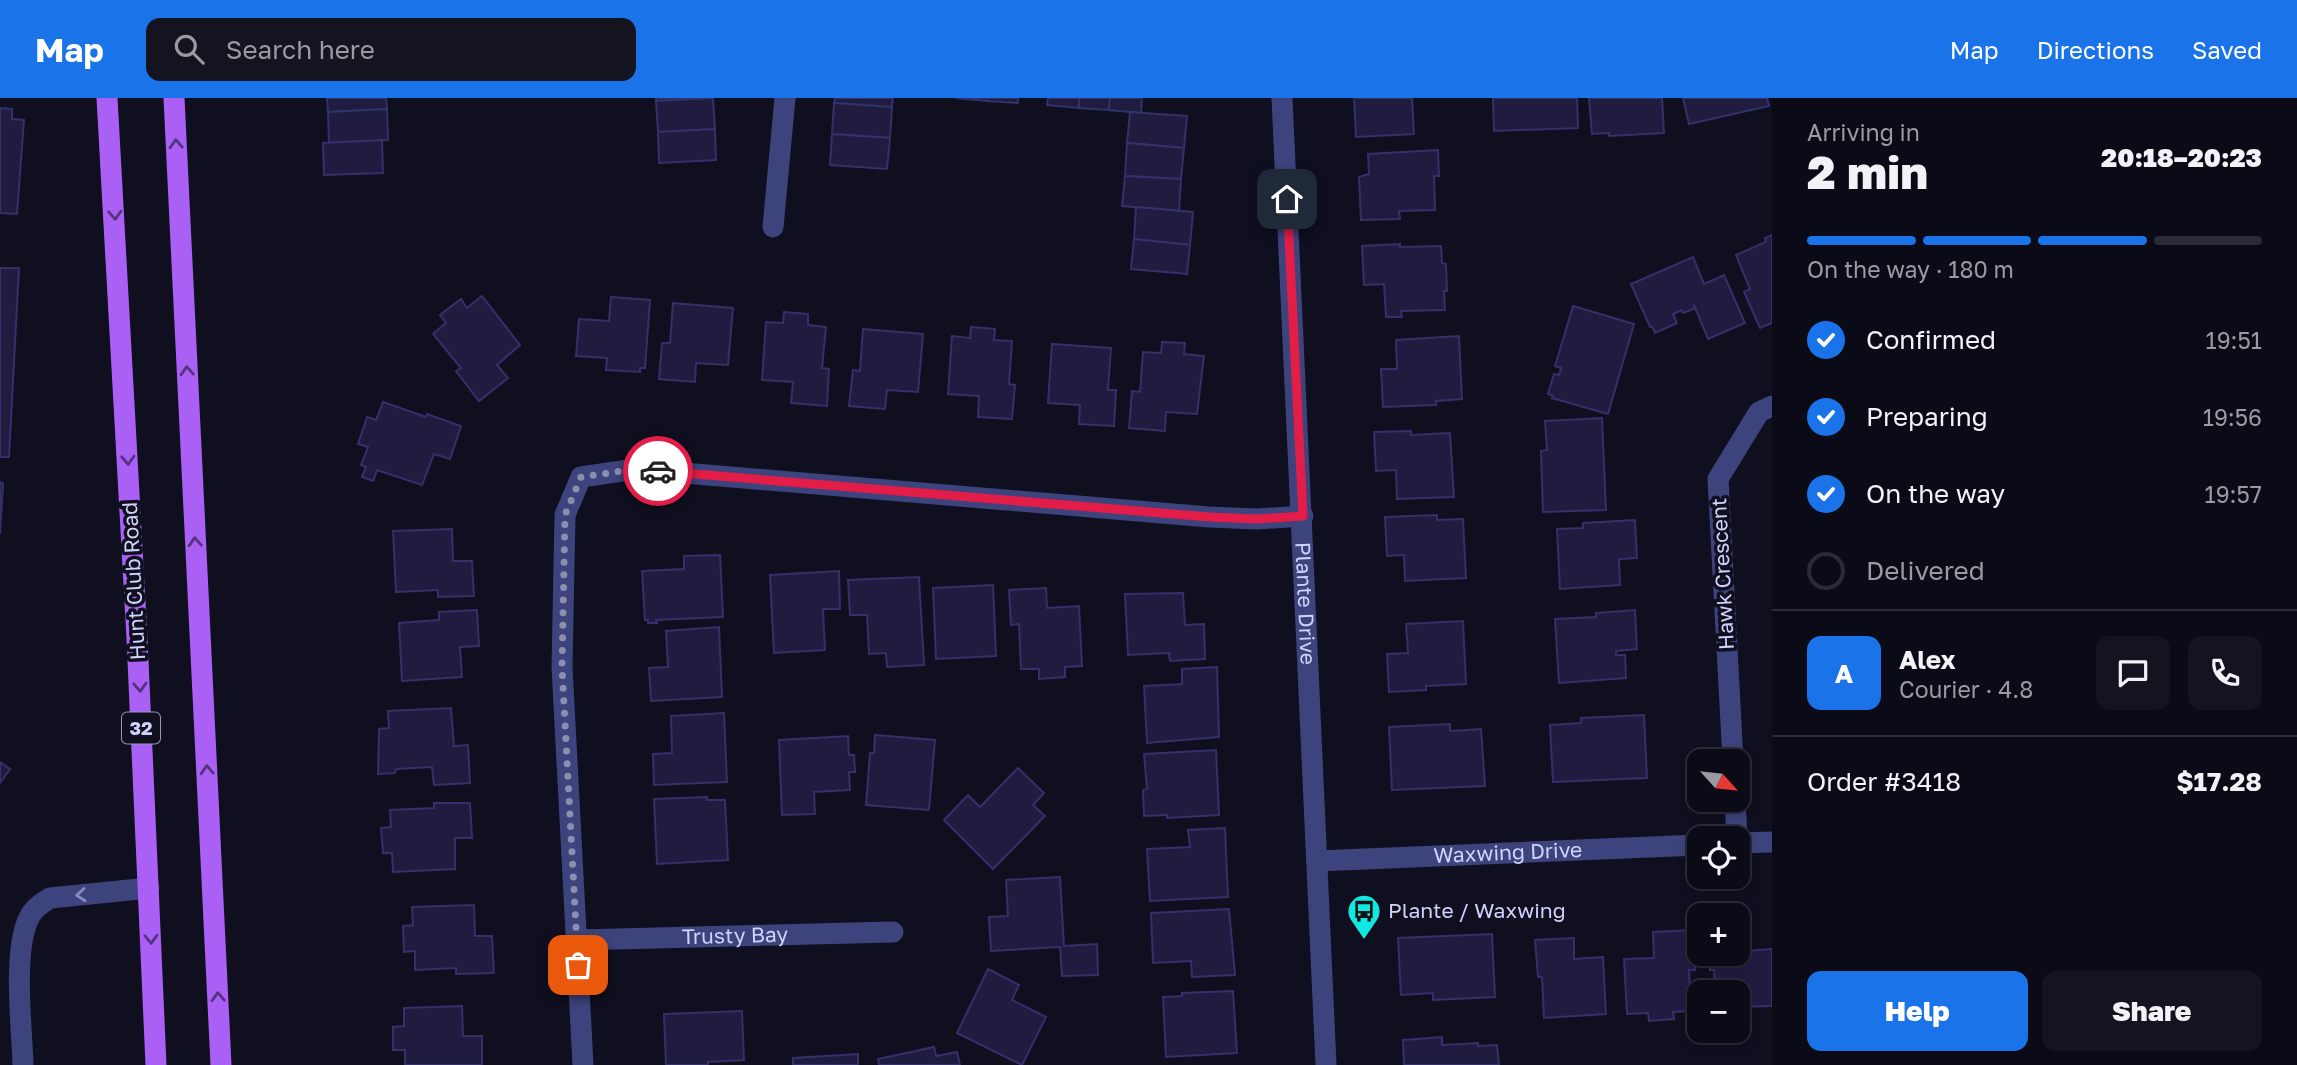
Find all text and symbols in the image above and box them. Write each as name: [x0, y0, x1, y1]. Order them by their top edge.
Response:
search box: [146, 18, 636, 81]
text: Map: [35, 30, 104, 69]
icon: search: [170, 30, 208, 68]
text: Search here: [226, 34, 375, 65]
text: Map: [1950, 35, 1999, 64]
text: Directions: [2037, 35, 2154, 64]
text: Saved: [2192, 35, 2262, 64]
text: Arriving in: [1807, 118, 1920, 146]
one-way arrow: [169, 138, 184, 149]
text: 20:18–20:23: [2101, 142, 2262, 173]
text: 2 min: [1807, 144, 1928, 199]
pin: [1257, 169, 1317, 229]
icon: home: [1268, 180, 1306, 218]
one-way arrow: [107, 210, 122, 221]
text: On the way · 180 m: [1807, 255, 2014, 283]
icon: check: [1807, 321, 1845, 359]
text: Confirmed: [1866, 324, 1996, 355]
text: 19:51: [2206, 326, 2262, 354]
one-way arrow: [180, 366, 195, 377]
icon: check: [1807, 398, 1845, 436]
text: Preparing: [1866, 401, 1988, 432]
text: 19:56: [2203, 403, 2262, 431]
courier: [623, 436, 693, 506]
icon: car: [639, 452, 677, 490]
one-way arrow: [120, 455, 135, 466]
icon: check: [1807, 475, 1845, 513]
text: On the way: [1866, 478, 2005, 509]
text: 19:57: [2205, 480, 2262, 508]
street label: Hawk Crescent: [1705, 497, 1739, 651]
street label: Hunt Club Road: [116, 501, 150, 661]
one-way arrow: [188, 537, 203, 548]
street label: Plante Drive: [1290, 541, 1322, 665]
text: Delivered: [1866, 555, 1985, 586]
button: chat: [2096, 636, 2170, 710]
button: phone: [2188, 636, 2262, 710]
text: Alex: [1899, 644, 1956, 675]
text: A: [1835, 658, 1853, 689]
text: Courier · 4.8: [1899, 675, 2033, 703]
one-way arrow: [132, 682, 147, 693]
road number: 32: [122, 712, 160, 744]
north arrow: [1687, 749, 1750, 812]
map controls: [1687, 749, 1750, 1043]
one-way arrow: [199, 764, 214, 775]
text: Order #3418: [1807, 766, 1961, 797]
text: $17.28: [2176, 766, 2262, 797]
button: locate: [1687, 826, 1750, 889]
street label: Waxwing Drive: [1433, 836, 1583, 868]
one-way arrow: [75, 887, 86, 902]
bus stop icon: Plante / Waxwing: [1345, 892, 1383, 941]
place label: Plante / Waxwing: [1388, 897, 1566, 923]
button: +: [1687, 903, 1750, 966]
street label: Trusty Bay: [681, 921, 789, 949]
one-way arrow: [143, 934, 158, 945]
pin: [548, 935, 608, 995]
icon: bag: [559, 946, 597, 984]
button: Help: [1807, 971, 2028, 1051]
button: Share: [2042, 971, 2262, 1051]
button: −: [1687, 980, 1750, 1043]
one-way arrow: [211, 991, 226, 1002]

